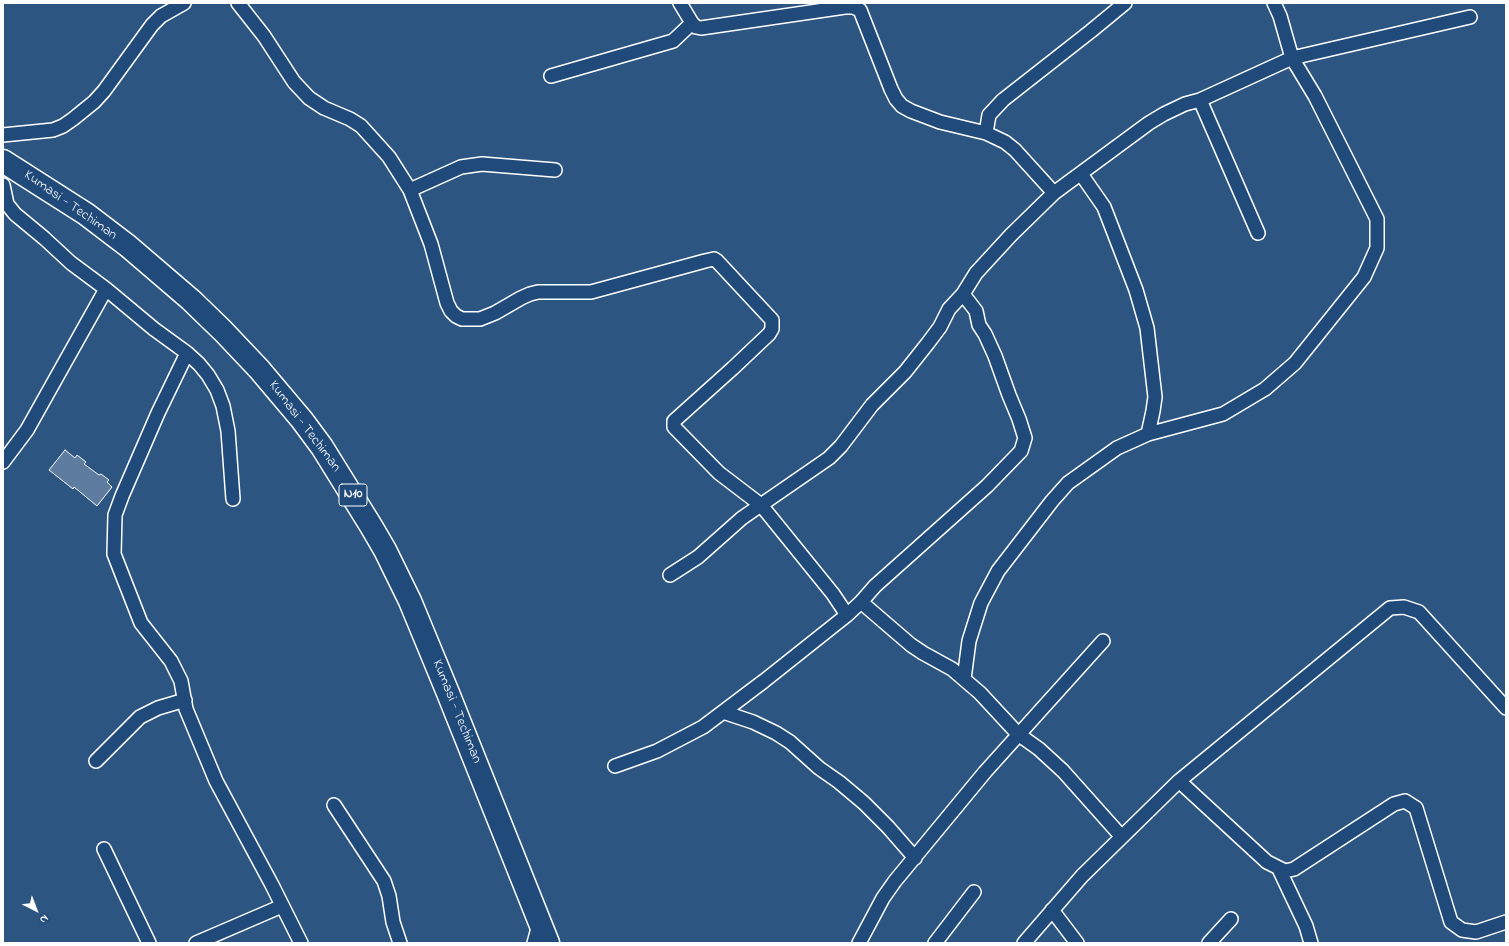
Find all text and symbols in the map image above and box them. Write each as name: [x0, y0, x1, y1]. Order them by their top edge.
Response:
street label: Kumasi - Techiman: [20, 168, 120, 244]
street label: Kumasi - Techiman: [264, 378, 344, 476]
road number: N10: [339, 484, 367, 506]
street label: Kumasi - Techiman: [428, 658, 484, 766]
north arrow: [16, 890, 56, 930]
text: N: [36, 910, 52, 927]

